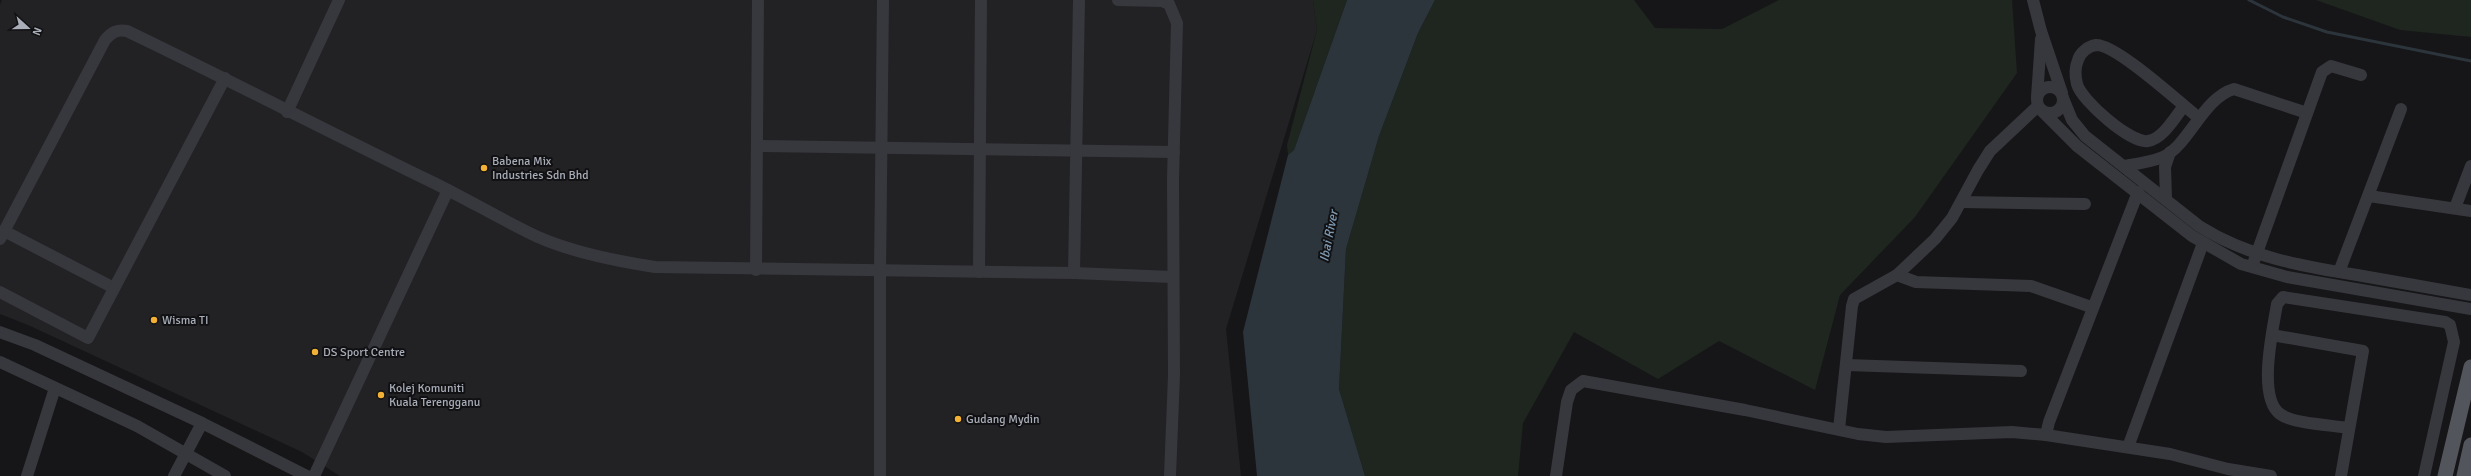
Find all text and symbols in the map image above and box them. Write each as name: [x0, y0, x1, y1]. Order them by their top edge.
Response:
north arrow: [8, 8, 48, 48]
text: N: [29, 26, 44, 37]
place label: Babena Mix Industries Sdn Bhd: [492, 154, 589, 183]
marker: Babena Mix Industries Sdn Bhd: [479, 163, 489, 173]
water label: Ibai River: [1316, 207, 1342, 263]
place label: Wisma TI: [162, 313, 208, 328]
marker: Wisma TI: [149, 315, 159, 325]
place label: DS Sport Centre: [323, 345, 405, 360]
marker: DS Sport Centre: [310, 347, 320, 357]
place label: Kolej Komuniti Kuala Terengganu: [389, 381, 480, 410]
marker: Kolej Komuniti Kuala Terengganu: [376, 390, 386, 400]
place label: Gudang Mydin: [966, 412, 1040, 427]
marker: Gudang Mydin: [953, 414, 963, 424]

